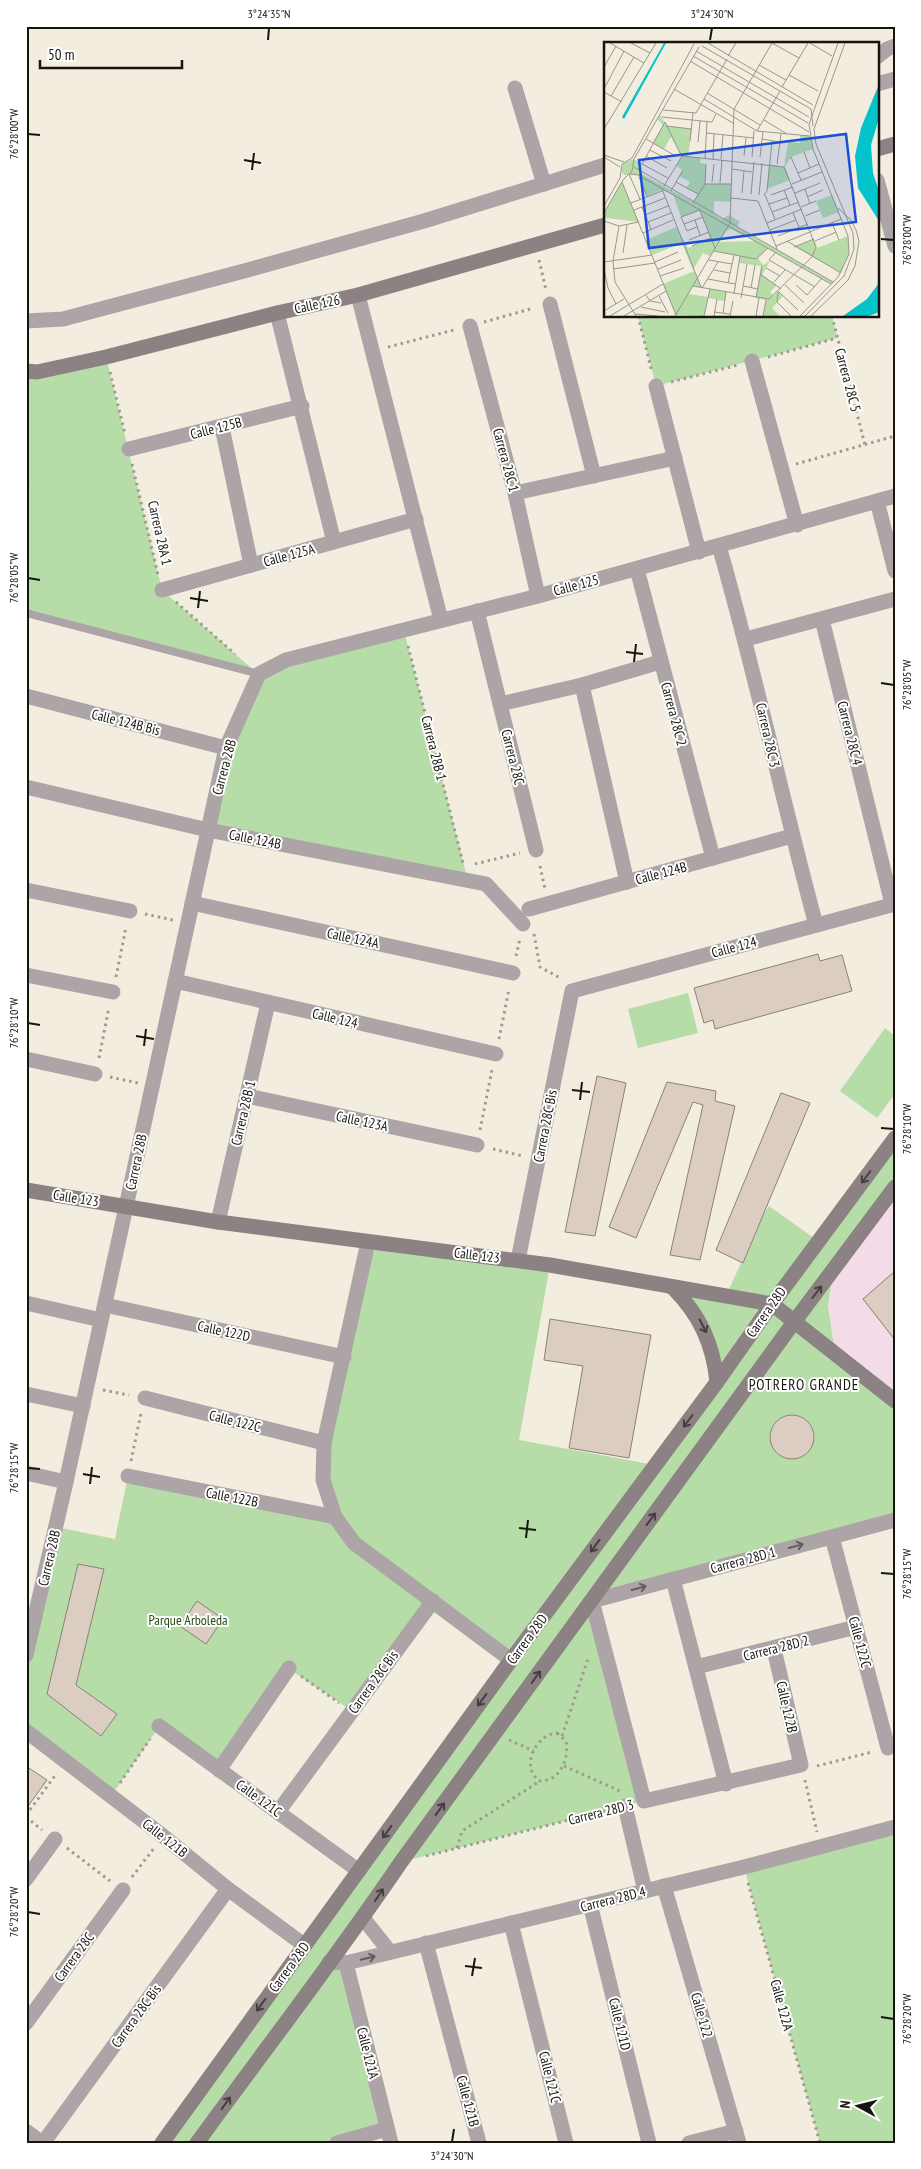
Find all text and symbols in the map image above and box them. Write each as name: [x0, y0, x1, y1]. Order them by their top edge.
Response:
text: 3°24'35"N: [247, 6, 291, 21]
text: 3°24'30"N: [690, 6, 734, 21]
scale bar: [40, 38, 182, 70]
inset map: [604, 42, 878, 318]
text: 50 m: [48, 45, 74, 64]
text: 76°28'00"W: [6, 109, 21, 159]
text: 76°28'00"W: [899, 215, 914, 265]
street label: Calle 126: [293, 290, 341, 318]
street label: Carrera 28C 5: [831, 346, 865, 414]
street label: Calle 125B: [188, 413, 244, 443]
street label: Carrera 28C 1: [489, 426, 523, 494]
street label: Carrera 28A 1: [144, 499, 176, 567]
street label: Calle 125A: [261, 539, 317, 571]
text: 76°28'05"W: [6, 553, 21, 603]
street label: Calle 125: [551, 570, 601, 600]
text: 76°28'05"W: [899, 660, 914, 710]
street label: Carrera 28C 2: [657, 680, 691, 748]
street label: Carrera 28C 4: [833, 699, 867, 768]
street label: Carrera 28C 3: [752, 701, 784, 769]
street label: Calle 124B Bis: [90, 705, 162, 739]
street label: Carrera 28B 1: [417, 714, 451, 782]
street label: Carrera 28C: [497, 727, 529, 787]
street label: Carrera 28B: [208, 737, 240, 797]
street label: Calle 124B: [227, 825, 283, 853]
street label: Calle 124B: [633, 857, 689, 889]
street label: Calle 124A: [325, 924, 381, 952]
street label: Calle 124: [709, 932, 759, 962]
text: 76°28'10"W: [6, 998, 21, 1048]
street label: Calle 124: [311, 1004, 360, 1032]
street label: Carrera 28B 1: [227, 1079, 259, 1147]
street label: Carrera 28C Bis: [529, 1088, 561, 1164]
text: 76°28'10"W: [899, 1104, 914, 1154]
street label: Calle 123A: [334, 1107, 390, 1135]
street label: Carrera 28B: [121, 1132, 151, 1192]
one-way arrow: [861, 1170, 871, 1184]
street label: Calle 123: [52, 1186, 100, 1210]
street label: Calle 123: [453, 1243, 501, 1267]
street label: Carrera 28D: [742, 1283, 790, 1341]
one-way arrow: [811, 1286, 822, 1299]
street label: Calle 122D: [196, 1317, 252, 1345]
one-way arrow: [699, 1318, 708, 1333]
district label: POTRERO GRANDE: [749, 1375, 859, 1394]
street label: Calle 122C: [207, 1406, 263, 1436]
one-way arrow: [683, 1414, 693, 1428]
text: 76°28'15"W: [6, 1443, 21, 1493]
street label: Calle 122B: [204, 1483, 260, 1511]
one-way arrow: [646, 1512, 656, 1526]
street label: Carrera 28B: [34, 1528, 64, 1588]
one-way arrow: [590, 1539, 600, 1553]
one-way arrow: [787, 1541, 803, 1551]
street label: Carrera 28D 1: [708, 1543, 778, 1577]
text: 76°28'15"W: [899, 1549, 914, 1599]
one-way arrow: [630, 1583, 646, 1592]
street label: Carrera 28D: [503, 1610, 551, 1668]
park label: Parque Arboleda: [148, 1611, 228, 1629]
street label: Calle 122C: [845, 1614, 876, 1670]
street label: Carrera 28D 2: [741, 1631, 811, 1665]
street label: Carrera 28C Bis: [344, 1647, 402, 1717]
one-way arrow: [531, 1670, 541, 1684]
street label: Calle 122B: [772, 1679, 802, 1735]
one-way arrow: [477, 1693, 488, 1706]
street label: Calle 121C: [233, 1775, 286, 1821]
street label: Carrera 28D 3: [566, 1795, 636, 1829]
one-way arrow: [435, 1802, 445, 1816]
street label: Calle 121B: [139, 1815, 191, 1861]
one-way arrow: [382, 1824, 393, 1838]
street label: Carrera 28D 4: [578, 1882, 648, 1916]
text: 76°28'20"W: [6, 1887, 21, 1937]
one-way arrow: [374, 1888, 384, 1902]
street label: Carrera 28C: [50, 1928, 98, 1985]
street label: Carrera 28D: [265, 1938, 313, 1996]
one-way arrow: [360, 1953, 376, 1962]
street label: Calle 122A: [766, 1977, 798, 2033]
street label: Carrera 28C Bis: [107, 1981, 165, 2051]
street label: Calle 122: [687, 1990, 717, 2040]
text: 76°28'20"W: [899, 1994, 914, 2044]
street label: Calle 121D: [605, 1996, 635, 2052]
one-way arrow: [256, 1998, 266, 2012]
street label: Calle 121A: [353, 2025, 383, 2081]
street label: Calle 121C: [535, 2049, 565, 2105]
street label: Calle 121B: [452, 2073, 484, 2129]
north arrow: [834, 2082, 884, 2132]
one-way arrow: [220, 2097, 231, 2110]
text: N: [836, 2100, 854, 2109]
text: 3°24'30"N: [430, 2148, 474, 2163]

